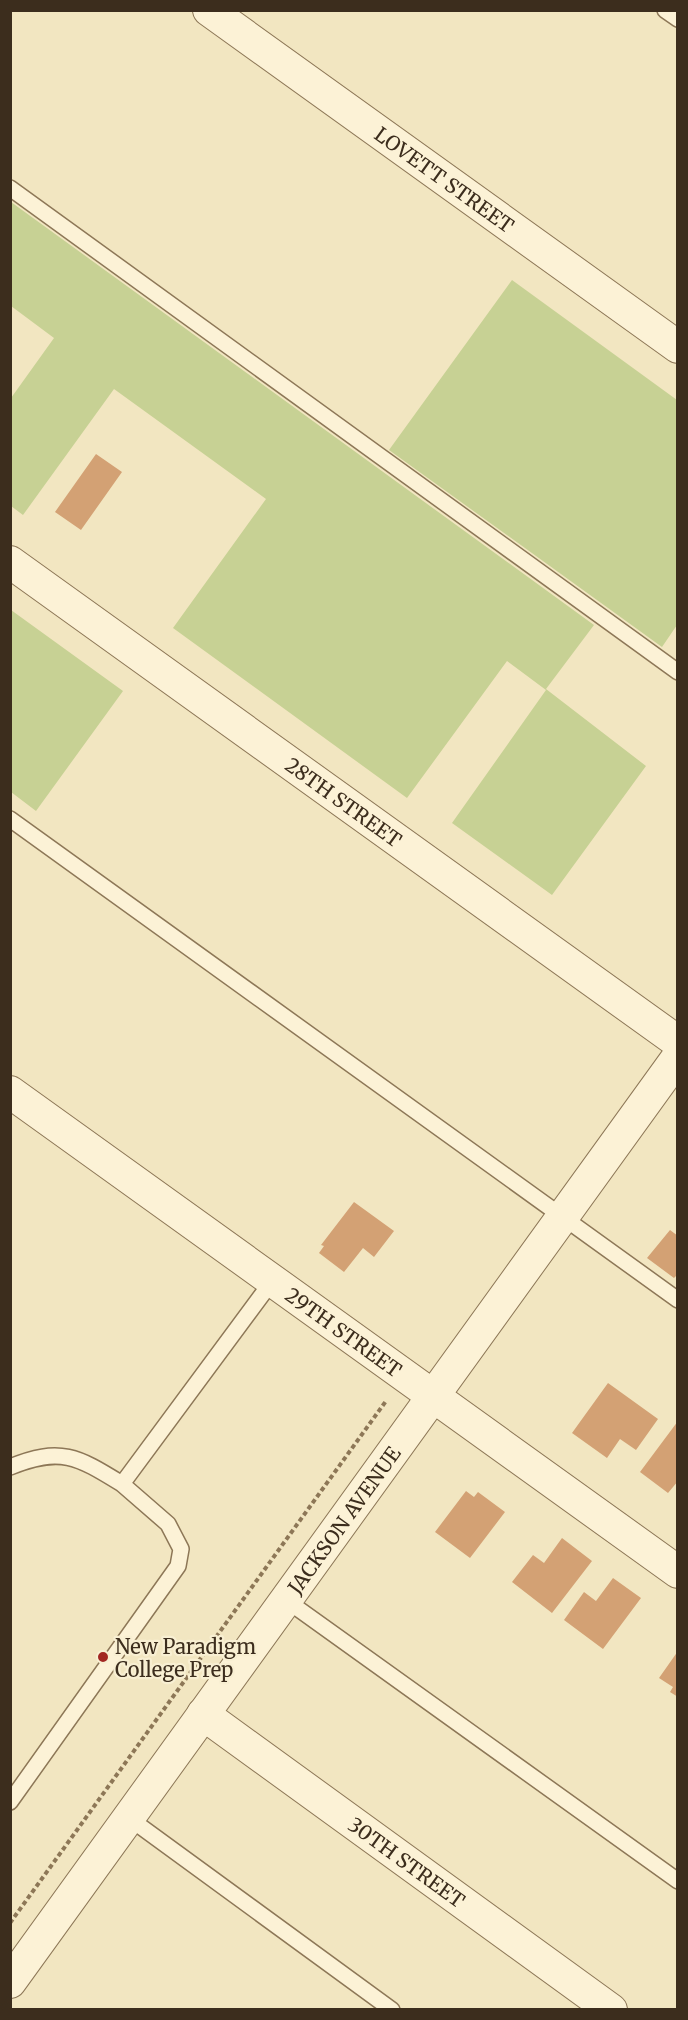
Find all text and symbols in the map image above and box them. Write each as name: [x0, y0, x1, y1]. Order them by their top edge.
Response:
street label: LOVETT STREET: [370, 121, 519, 238]
street label: 28TH STREET: [281, 752, 407, 852]
street label: 29TH STREET: [281, 1282, 407, 1382]
street label: JACKSON AVENUE: [281, 1441, 406, 1599]
place label: New Paradigm College Prep: [115, 1634, 256, 1682]
marker: New Paradigm College Prep: [96, 1650, 110, 1664]
street label: 30TH STREET: [344, 1811, 470, 1913]

